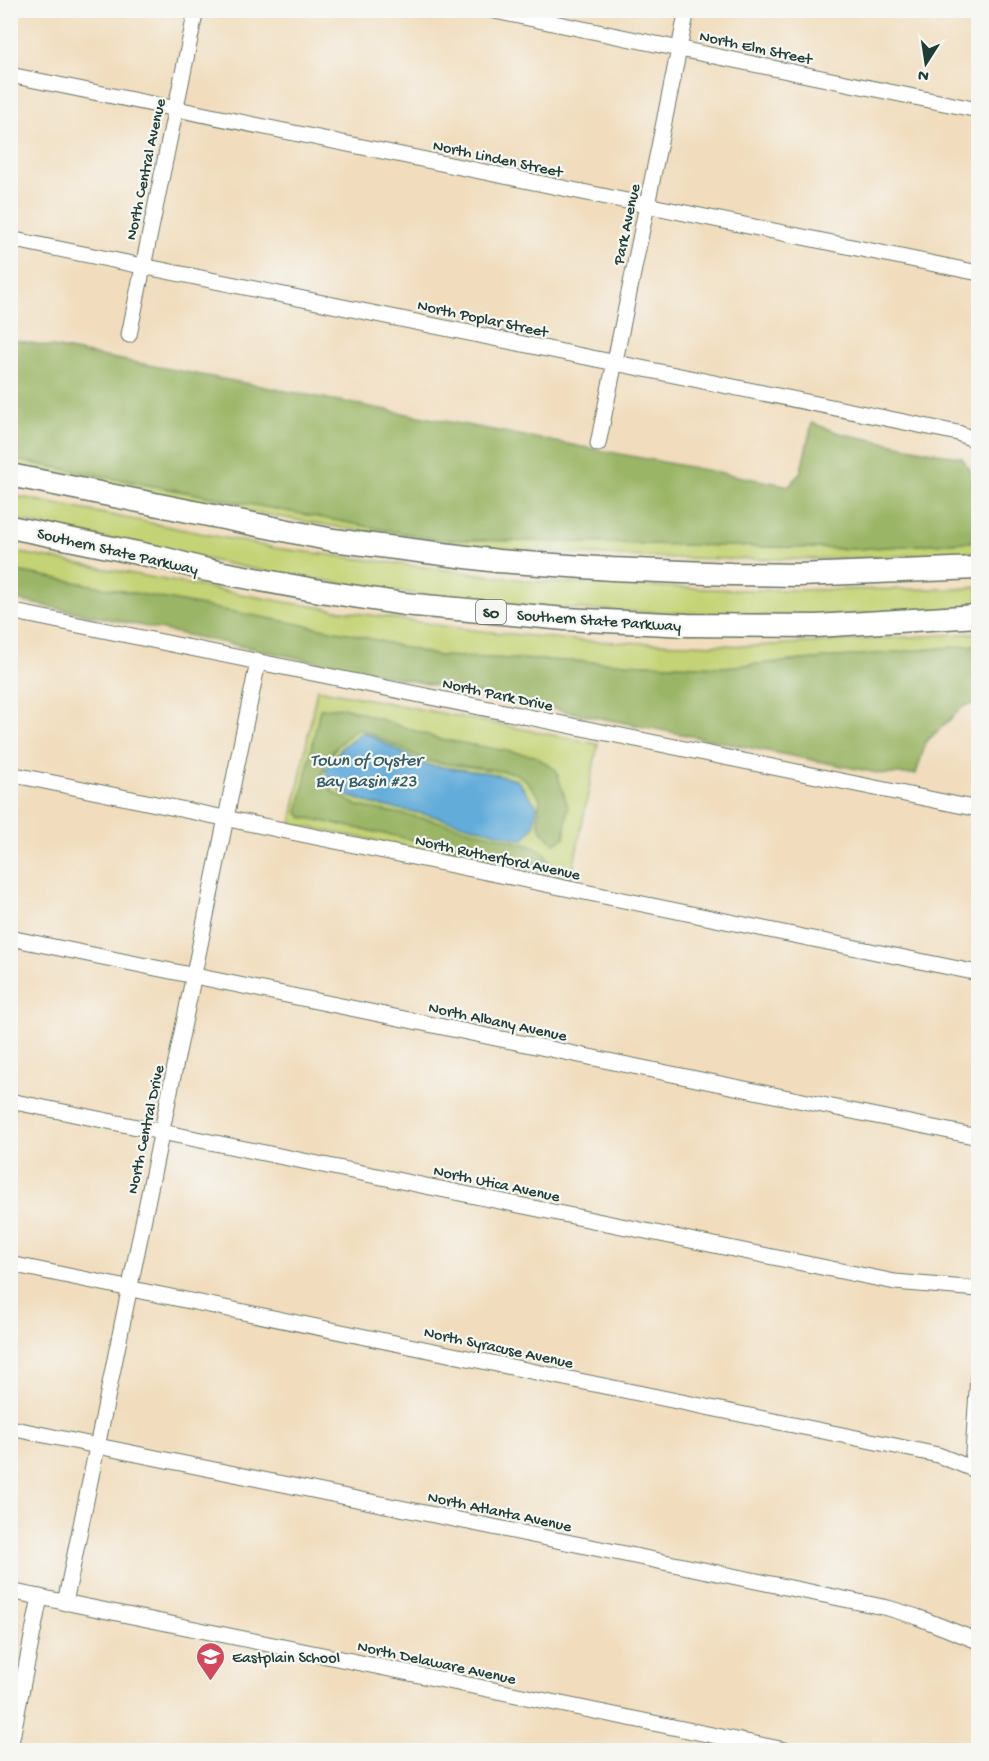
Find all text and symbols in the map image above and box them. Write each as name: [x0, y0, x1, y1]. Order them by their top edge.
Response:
street label: North Elm Street: [697, 28, 815, 71]
north arrow: [896, 33, 956, 93]
text: N: [916, 64, 931, 85]
street label: North Central Avenue: [123, 96, 172, 242]
street label: North Linden Street: [431, 137, 565, 184]
street label: Park Avenue: [610, 182, 646, 268]
street label: North Poplar Street: [415, 297, 551, 344]
street label: Southern State Parkway: [35, 526, 200, 581]
road number: SO: [476, 600, 506, 624]
street label: Southern State Parkway: [516, 607, 682, 638]
street label: North Park Drive: [440, 675, 555, 718]
water label: Town of Oyster Bay Basin #23: [310, 751, 425, 793]
street label: North Rutherford Avenue: [413, 833, 582, 886]
street label: North Albany Avenue: [426, 999, 569, 1048]
street label: North Central Drive: [124, 1063, 171, 1196]
street label: North Utica Avenue: [431, 1163, 562, 1208]
street label: North Syracuse Avenue: [422, 1324, 575, 1375]
street label: North Atlanta Avenue: [426, 1489, 574, 1538]
street label: North Delaware Avenue: [355, 1638, 518, 1691]
school or university icon: Eastplain School: [195, 1640, 227, 1682]
place label: Eastplain School: [232, 1650, 340, 1669]

